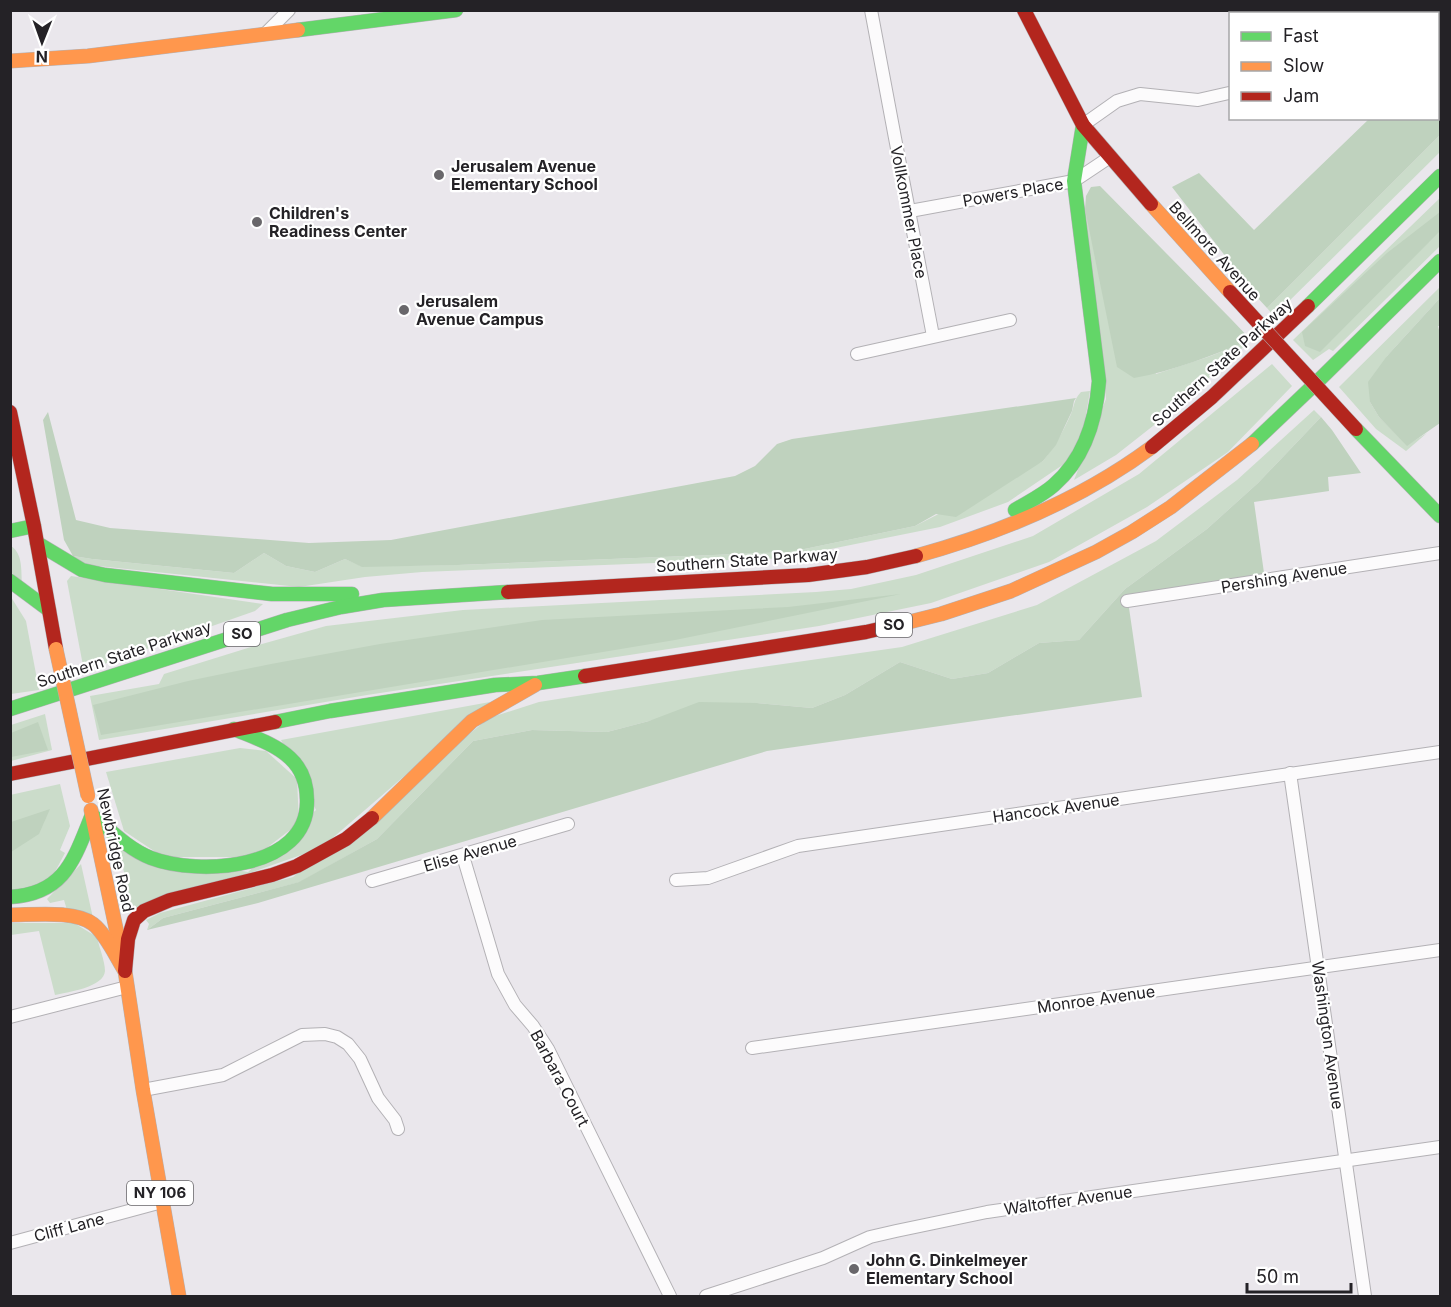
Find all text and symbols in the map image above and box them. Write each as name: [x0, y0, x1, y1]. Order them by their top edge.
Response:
north arrow: [12, 12, 72, 72]
legend: [1229, 12, 1439, 120]
text: Fast: [1283, 25, 1319, 46]
text: N: [35, 47, 48, 67]
text: Slow: [1283, 55, 1324, 76]
text: Jam: [1283, 85, 1319, 106]
street label: Vollkommer Place: [886, 144, 932, 280]
place label: Jerusalem Avenue Elementary School: [451, 156, 598, 194]
marker: Jerusalem Avenue Elementary School: [432, 168, 446, 182]
street label: Powers Place: [961, 173, 1065, 211]
street label: Bellmore Avenue: [1165, 197, 1265, 305]
place label: Children's Readiness Center: [269, 203, 407, 241]
marker: Children's Readiness Center: [250, 215, 264, 229]
place label: Jerusalem Avenue Campus: [416, 291, 544, 329]
street label: Southern State Parkway: [1148, 294, 1296, 430]
marker: Jerusalem Avenue Campus: [397, 303, 411, 317]
street label: Southern State Parkway: [655, 544, 839, 576]
street label: Pershing Avenue: [1220, 557, 1348, 597]
road number: SO: [876, 613, 912, 637]
street label: Southern State Parkway: [34, 616, 214, 692]
road number: SO: [224, 622, 260, 646]
street label: Newbridge Road: [93, 786, 139, 914]
street label: Hancock Avenue: [991, 789, 1121, 827]
street label: Elise Avenue: [421, 830, 519, 876]
street label: Washington Avenue: [1308, 959, 1348, 1111]
street label: Monroe Avenue: [1036, 981, 1156, 1017]
street label: Barbara Court: [526, 1026, 594, 1130]
road number: NY 106: [127, 1181, 193, 1205]
street label: Waltoffer Avenue: [1002, 1181, 1134, 1219]
street label: Cliff Lane: [32, 1208, 106, 1246]
place label: John G. Dinkelmeyer Elementary School: [866, 1250, 1028, 1288]
scale bar: [1247, 1256, 1350, 1294]
marker: John G. Dinkelmeyer Elementary School: [847, 1262, 861, 1276]
text: 50 m: [1256, 1266, 1299, 1287]

